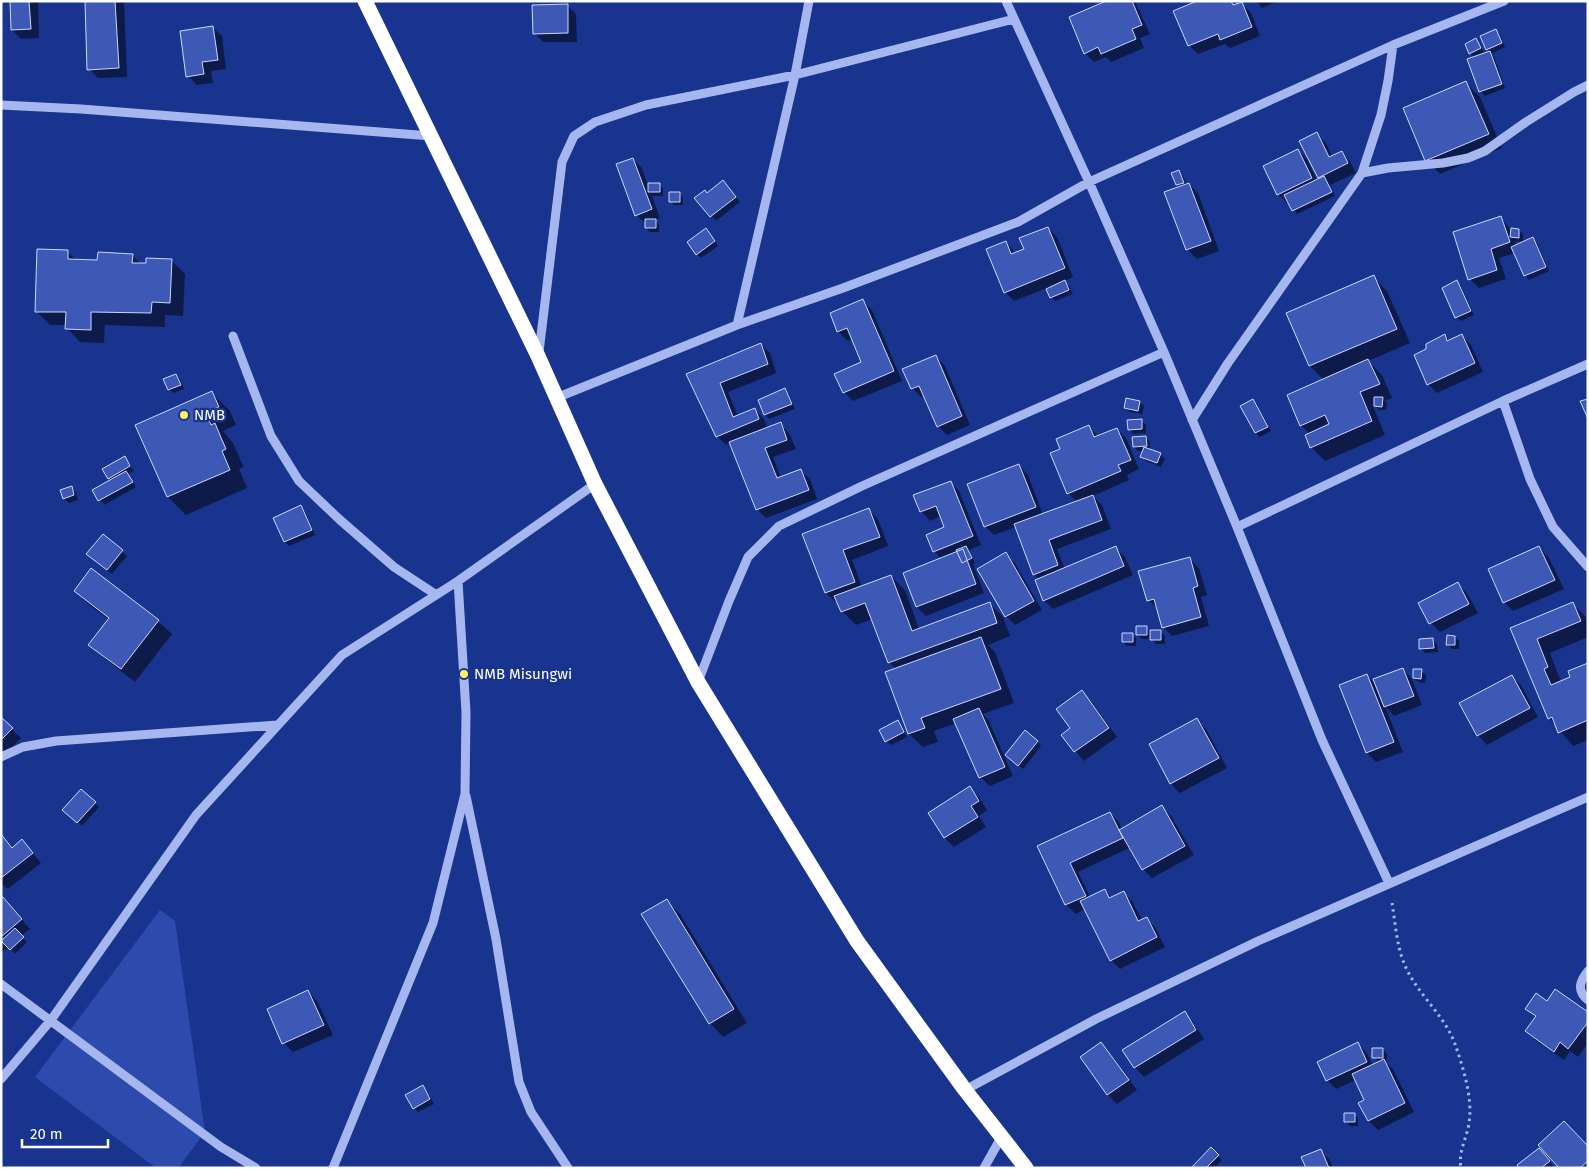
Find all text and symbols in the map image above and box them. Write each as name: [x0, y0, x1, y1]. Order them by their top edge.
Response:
place label: NMB: [194, 406, 225, 424]
marker: NMB: [178, 409, 190, 421]
place label: NMB Misungwi: [474, 665, 572, 683]
marker: NMB Misungwi: [458, 668, 470, 680]
scale bar: [22, 1116, 109, 1148]
text: 20 m: [30, 1125, 63, 1143]

